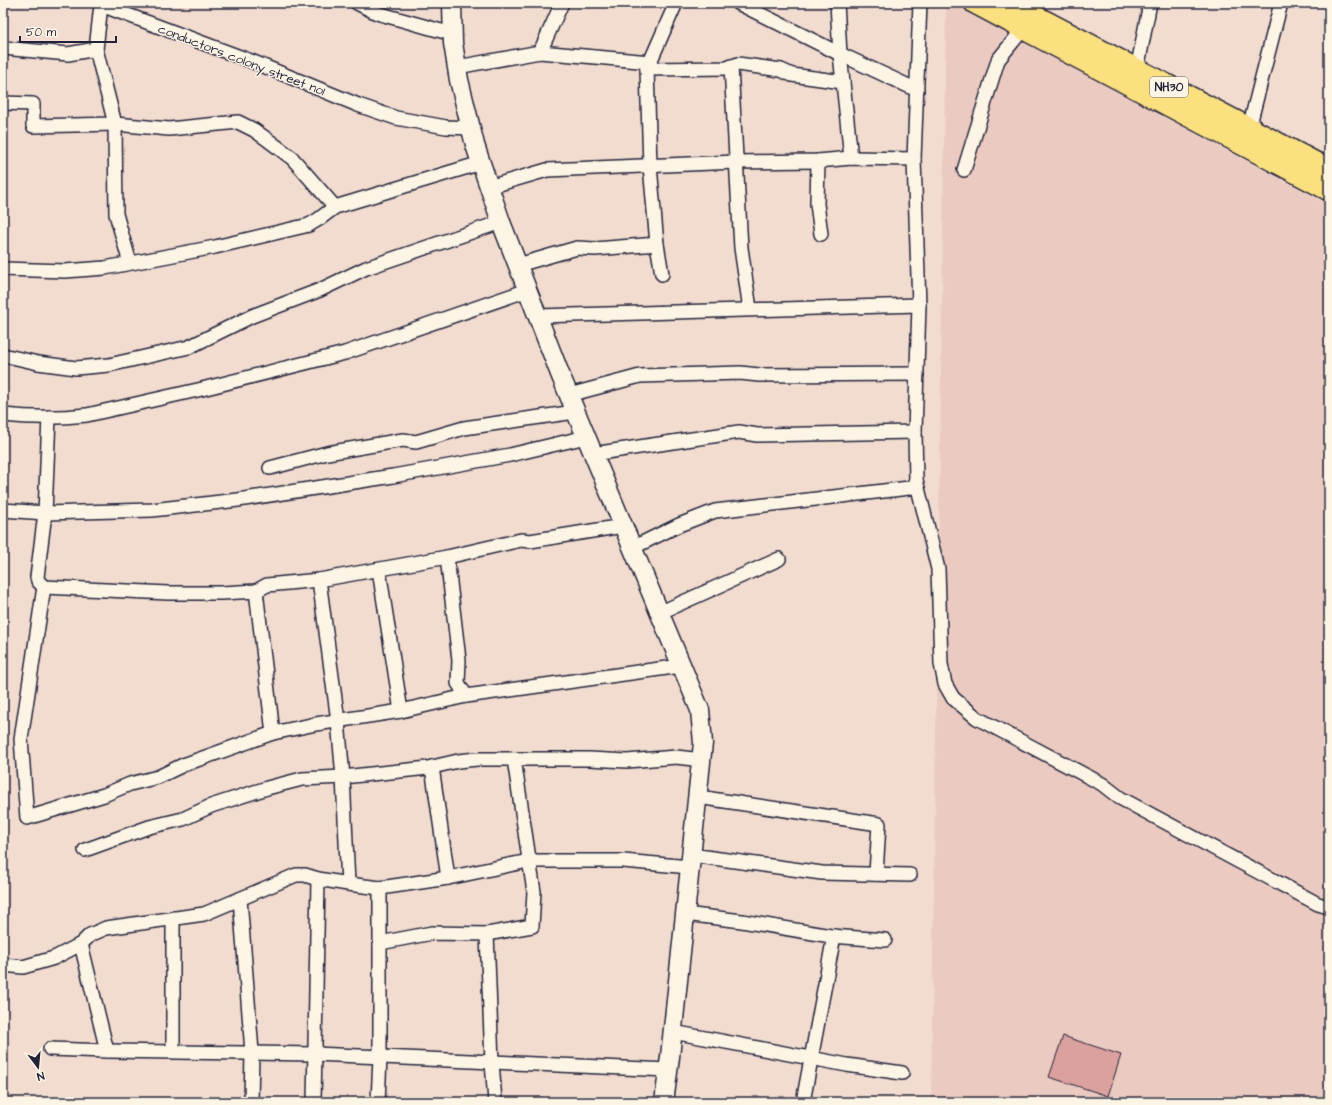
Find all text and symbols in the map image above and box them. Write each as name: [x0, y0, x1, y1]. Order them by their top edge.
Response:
scale bar: [20, 18, 116, 44]
street label: conductors colony street no1: [155, 20, 328, 101]
text: 50 m: [26, 24, 57, 41]
road number: NH30: [1150, 77, 1188, 97]
north arrow: [18, 1047, 58, 1087]
text: N: [35, 1068, 46, 1084]

